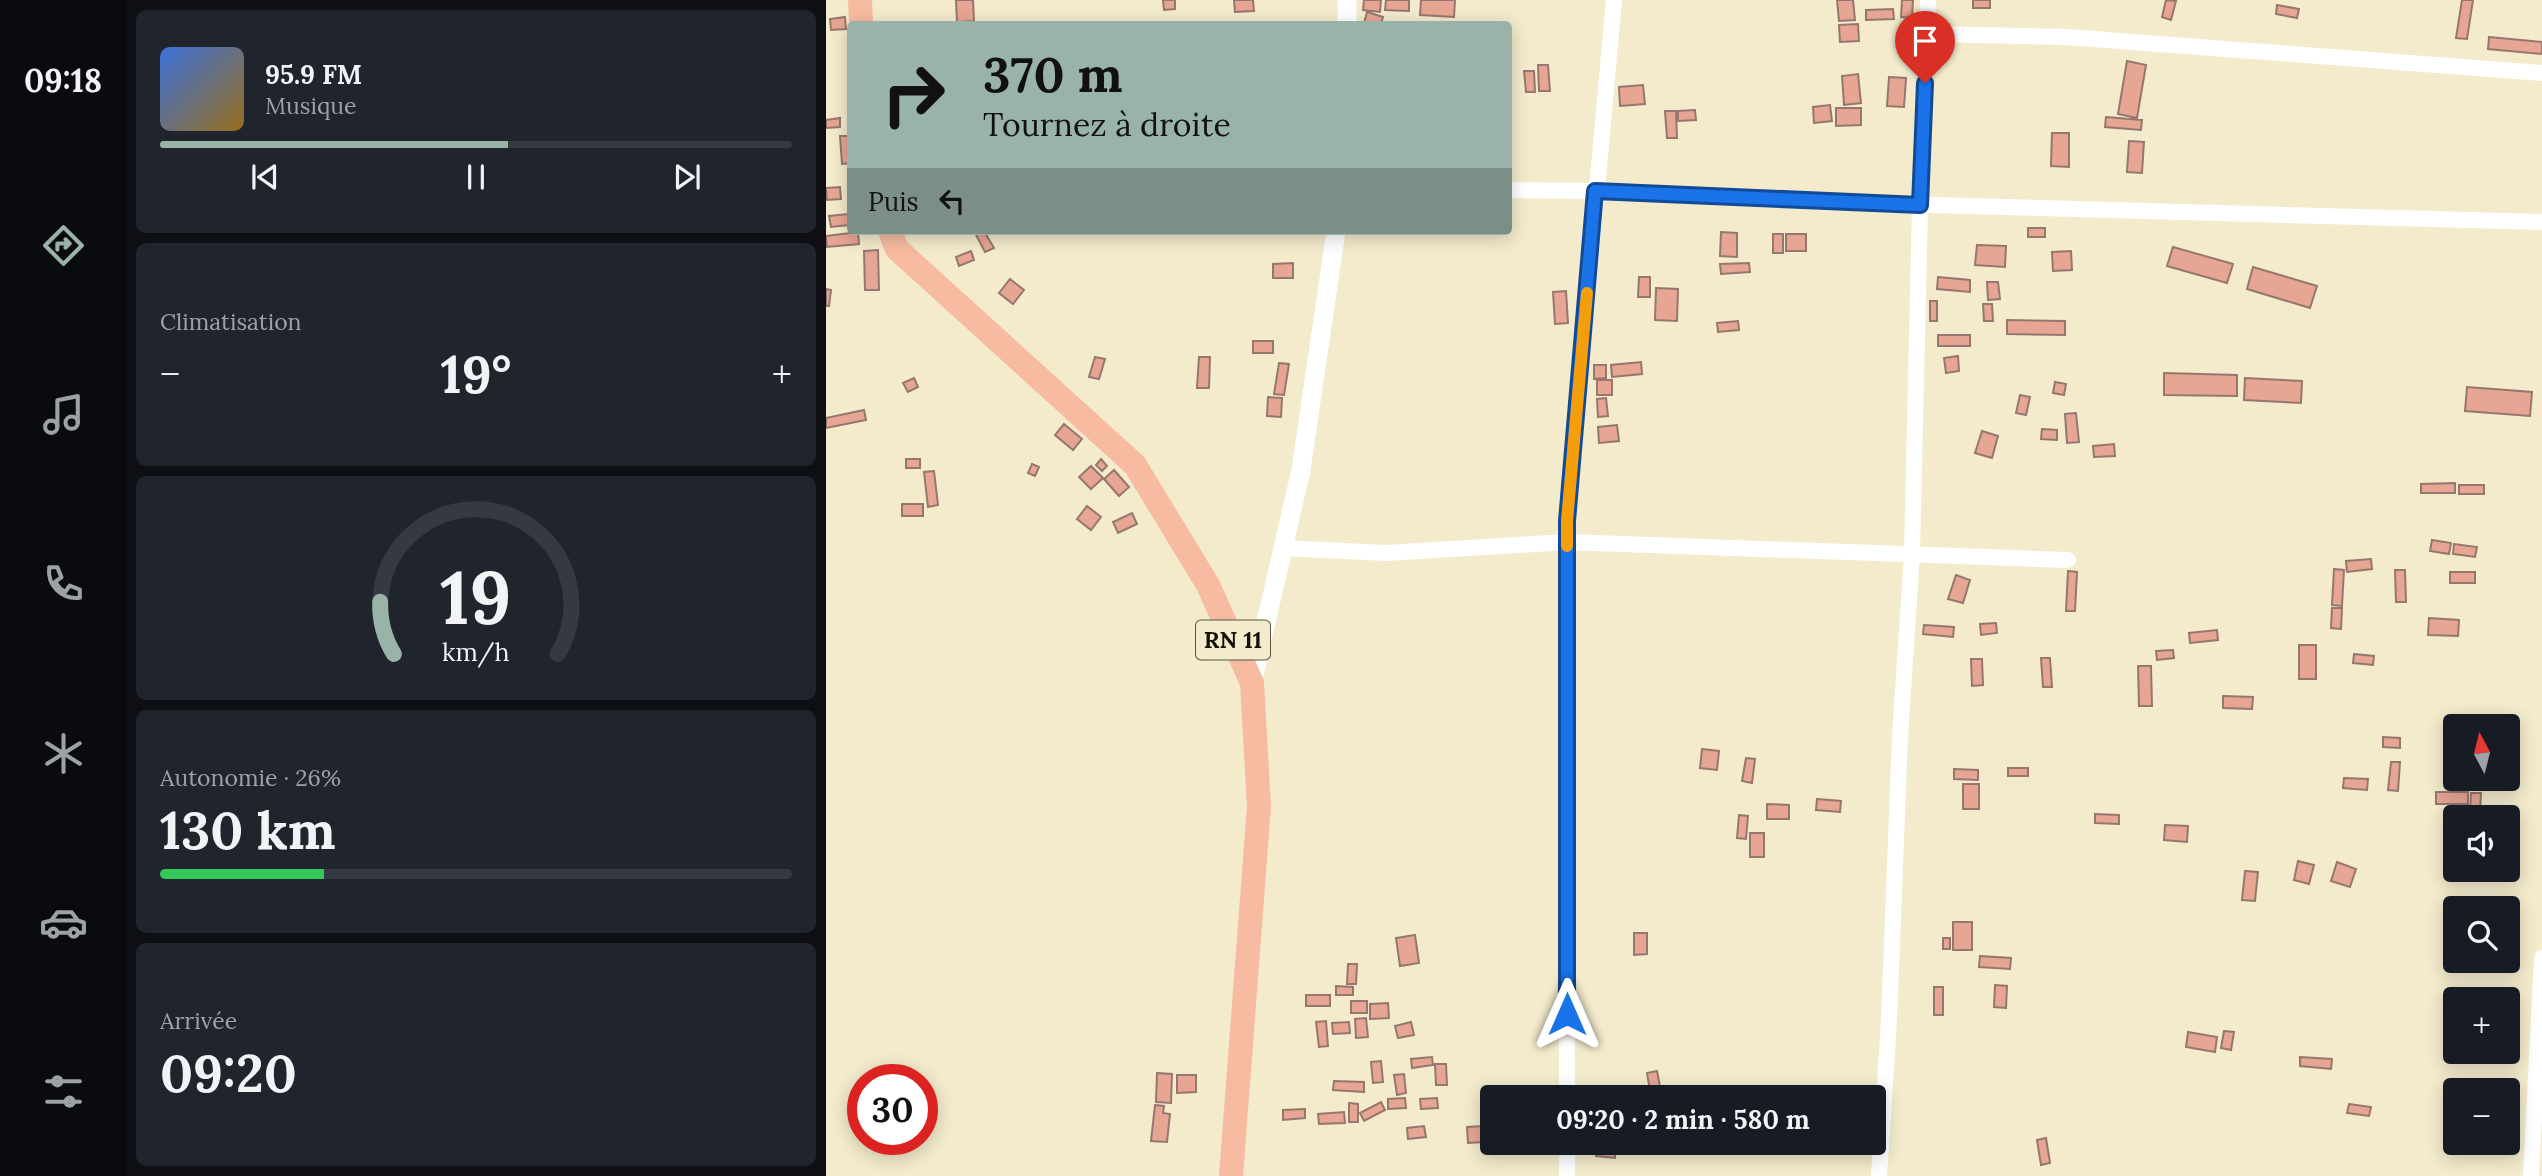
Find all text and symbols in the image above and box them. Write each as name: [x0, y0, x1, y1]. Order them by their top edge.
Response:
pin: [1895, 11, 1955, 83]
icon: arrive: [1906, 22, 1944, 60]
text: 370 m: [983, 43, 1123, 105]
icon: right: [868, 49, 959, 140]
text: 95.9 FM: [265, 58, 362, 91]
text: 09:18: [24, 60, 102, 101]
text: Musique: [265, 91, 356, 120]
text: Tournez à droite: [983, 104, 1231, 145]
icon: previous: [246, 158, 284, 196]
icon: pause: [457, 158, 495, 196]
icon: next: [668, 158, 706, 196]
icon: left: [933, 182, 971, 220]
text: Puis: [868, 185, 919, 218]
icon: directions: [39, 221, 88, 270]
text: Climatisation: [160, 307, 302, 336]
text: 19°: [441, 341, 511, 407]
text: −: [160, 350, 180, 398]
text: +: [772, 350, 792, 398]
icon: music: [39, 390, 88, 439]
text: 19: [440, 551, 512, 644]
icon: phone: [39, 559, 88, 608]
road number: RN 11: [1196, 620, 1270, 660]
text: km/h: [442, 636, 510, 668]
north arrow: [2443, 714, 2520, 791]
map controls: [2443, 714, 2520, 1155]
icon: climate: [39, 729, 88, 778]
text: Autonomie · 26%: [160, 763, 341, 792]
text: 130 km: [160, 797, 336, 863]
button: sound: [2443, 805, 2520, 882]
button: search: [2443, 896, 2520, 973]
icon: car: [39, 898, 88, 947]
position arrow: [1530, 977, 1604, 1051]
button: +: [2443, 987, 2520, 1064]
text: Arrivée: [160, 1006, 237, 1035]
text: 09:20: [160, 1040, 297, 1106]
speed limit sign: 30: [847, 1064, 938, 1155]
icon: filters: [39, 1067, 88, 1116]
button: −: [2443, 1078, 2520, 1155]
text: 09:20 · 2 min · 580 m: [1556, 1103, 1810, 1136]

